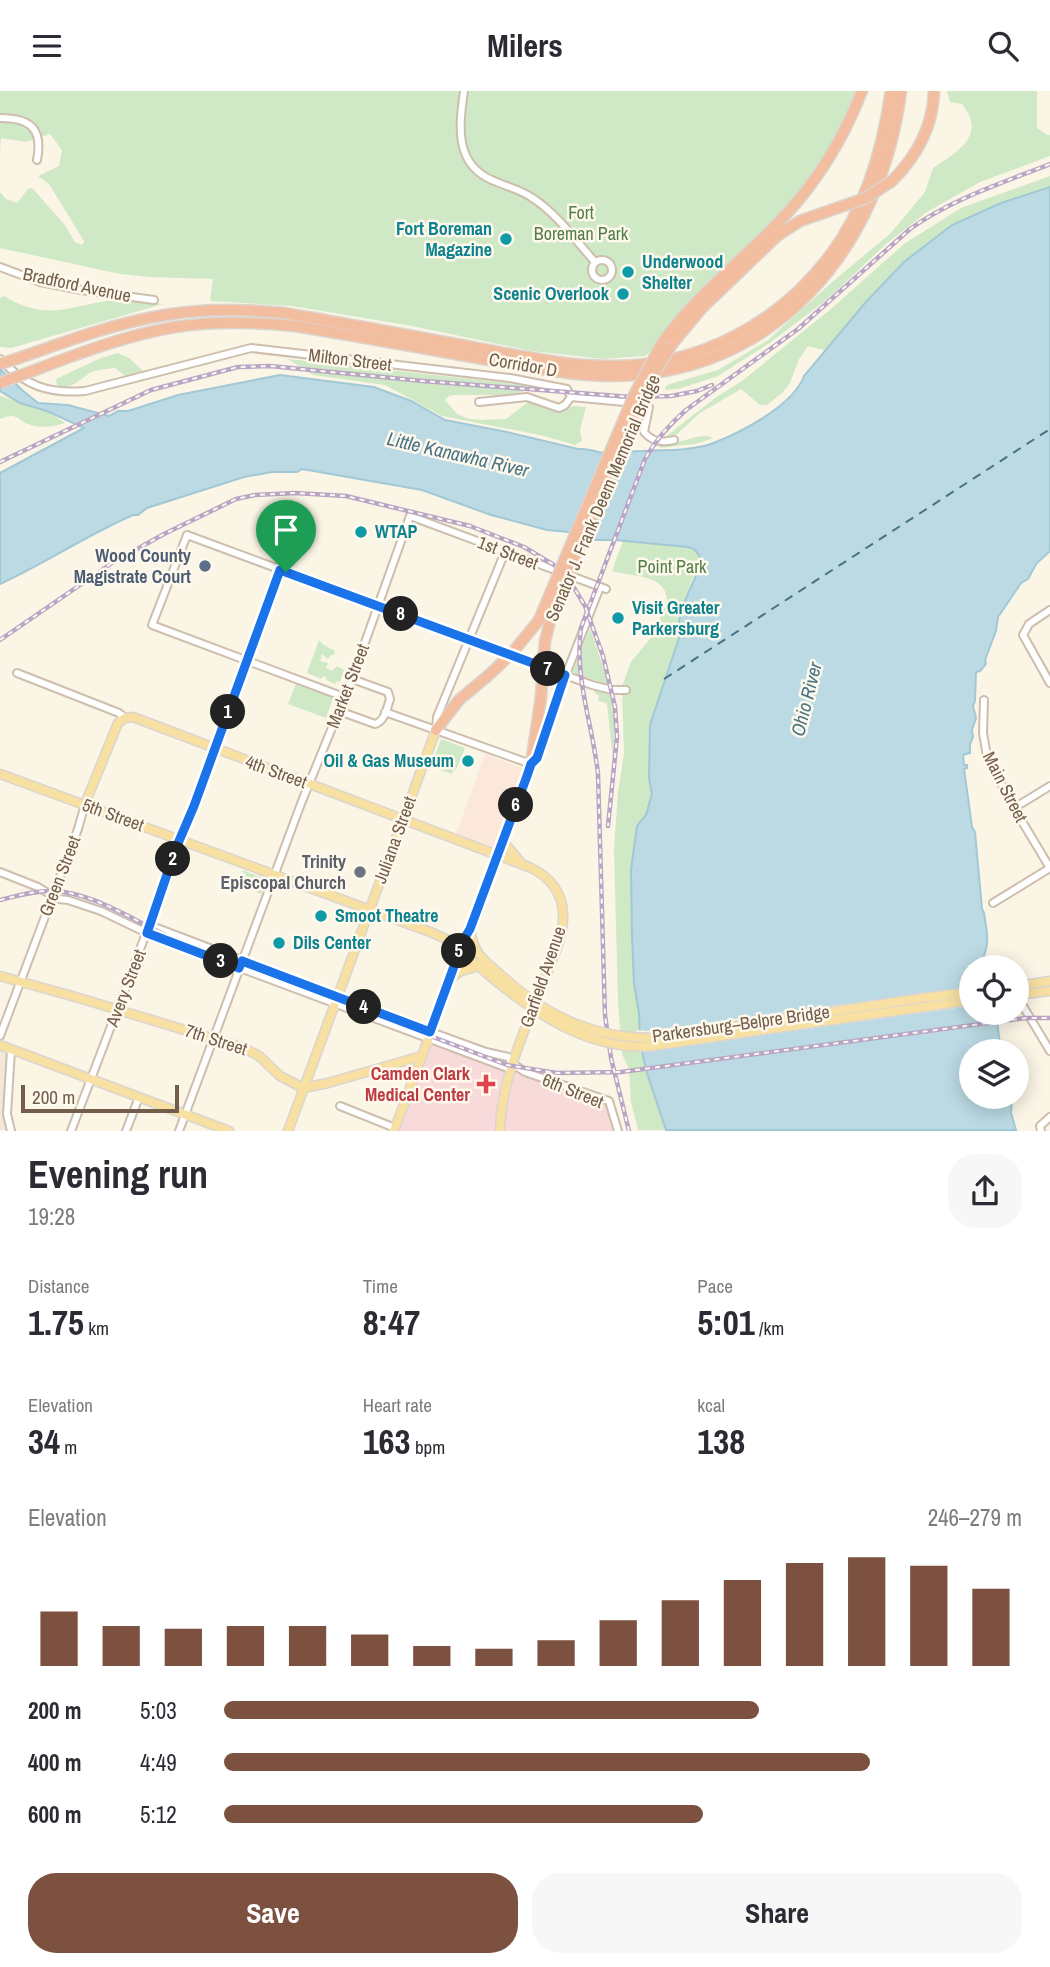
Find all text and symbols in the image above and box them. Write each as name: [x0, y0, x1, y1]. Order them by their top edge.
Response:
text: Milers: [487, 24, 563, 67]
icon: menu: [28, 27, 66, 65]
icon: search: [984, 27, 1022, 65]
park label: Fort Boreman Park: [534, 200, 629, 246]
place label: Fort Boreman Magazine: [396, 216, 492, 262]
marker: Fort Boreman Magazine: [498, 231, 514, 247]
place label: Underwood Shelter: [642, 249, 723, 295]
street label: Bradford Avenue: [21, 261, 133, 308]
marker: Underwood Shelter: [620, 264, 636, 280]
place label: Scenic Overlook: [493, 281, 610, 306]
marker: Scenic Overlook: [615, 286, 631, 302]
street label: Milton Street: [307, 342, 393, 377]
street label: Corridor D: [487, 346, 559, 383]
street label: Senator J. Frank Deem Memorial Bridge: [539, 371, 666, 625]
water label: Little Kanawha River: [385, 425, 532, 483]
pin: [256, 500, 316, 572]
icon: arrive: [267, 511, 305, 549]
place label: WTAP: [375, 519, 418, 544]
marker: WTAP: [353, 524, 369, 540]
street label: 1st Street: [474, 530, 542, 576]
place label: Wood County Magistrate Court: [74, 543, 192, 589]
park label: Point Park: [638, 554, 707, 579]
marker: Wood County Magistrate Court: [197, 558, 213, 574]
place label: Visit Greater Parkersburg: [632, 595, 720, 641]
pin: 8: [384, 596, 418, 631]
text: 8: [396, 600, 405, 626]
marker: Visit Greater Parkersburg: [610, 610, 626, 626]
street label: Market Street: [320, 640, 375, 732]
pin: 7: [530, 651, 566, 687]
text: 7: [543, 655, 552, 681]
water label: Ohio River: [784, 659, 828, 739]
pin: 1: [210, 695, 246, 729]
text: 1: [223, 698, 232, 724]
street label: Main Street: [977, 747, 1034, 826]
place label: Oil & Gas Museum: [324, 748, 454, 773]
street label: 4th Street: [242, 749, 311, 794]
marker: Oil & Gas Museum: [460, 753, 476, 769]
pin: 6: [498, 787, 534, 823]
text: 6: [511, 791, 520, 817]
street label: 5th Street: [79, 792, 148, 837]
street label: Juliana Street: [367, 793, 422, 887]
street label: Green Street: [33, 832, 86, 920]
pin: 2: [156, 841, 190, 877]
text: 2: [168, 845, 177, 871]
place label: Trinity Episcopal Church: [221, 849, 347, 895]
marker: Trinity Episcopal Church: [352, 864, 368, 880]
place label: Smoot Theatre: [335, 903, 438, 928]
marker: Smoot Theatre: [313, 908, 329, 924]
street label: Garfield Avenue: [514, 923, 572, 1031]
place label: Dils Center: [293, 930, 371, 955]
pin: 5: [442, 933, 476, 969]
marker: Dils Center: [271, 935, 287, 951]
text: 5: [454, 937, 463, 963]
pin: 3: [204, 943, 238, 979]
street label: Avery Street: [99, 946, 152, 1031]
text: 3: [216, 947, 225, 973]
map controls: [959, 955, 1029, 1109]
button: locate: [959, 955, 1029, 1025]
pin: 4: [346, 989, 382, 1025]
text: 4: [359, 993, 368, 1019]
street label: Parkersburg–Belpre Bridge: [651, 999, 831, 1048]
street label: 7th Street: [182, 1018, 250, 1061]
button: layers: [959, 1039, 1029, 1109]
place label: Camden Clark Medical Center: [365, 1061, 471, 1107]
street label: 6th Street: [539, 1067, 608, 1114]
marker: Camden Clark Medical Center: [476, 1074, 496, 1094]
scale bar: [21, 1081, 178, 1113]
text: 200 m: [32, 1084, 75, 1110]
text: Evening run: [28, 1149, 208, 1200]
button: share: [948, 1154, 1022, 1228]
text: 19:28: [28, 1201, 75, 1232]
text: Distance: [28, 1273, 89, 1299]
text: Time: [363, 1273, 398, 1299]
text: Pace: [697, 1273, 733, 1299]
text: 1.75: [28, 1299, 84, 1346]
text: 8:47: [363, 1299, 420, 1346]
text: 5:01: [697, 1299, 755, 1346]
text: km: [84, 1315, 109, 1341]
text: /km: [755, 1315, 784, 1341]
text: Elevation: [28, 1392, 93, 1418]
text: Heart rate: [363, 1392, 432, 1418]
text: kcal: [697, 1392, 725, 1418]
text: 34: [28, 1418, 60, 1465]
text: 163: [363, 1418, 411, 1465]
text: 138: [697, 1418, 745, 1465]
text: m: [60, 1434, 77, 1460]
text: bpm: [411, 1434, 445, 1460]
text: Elevation: [28, 1502, 107, 1533]
text: 246–279 m: [928, 1502, 1022, 1533]
text: 200 m: [28, 1695, 81, 1726]
text: 5:03: [140, 1695, 177, 1726]
text: 400 m: [28, 1747, 81, 1778]
text: 4:49: [140, 1747, 177, 1778]
text: 600 m: [28, 1799, 81, 1830]
text: 5:12: [140, 1799, 177, 1830]
button: Save: [28, 1873, 518, 1953]
button: Share: [532, 1873, 1022, 1953]

